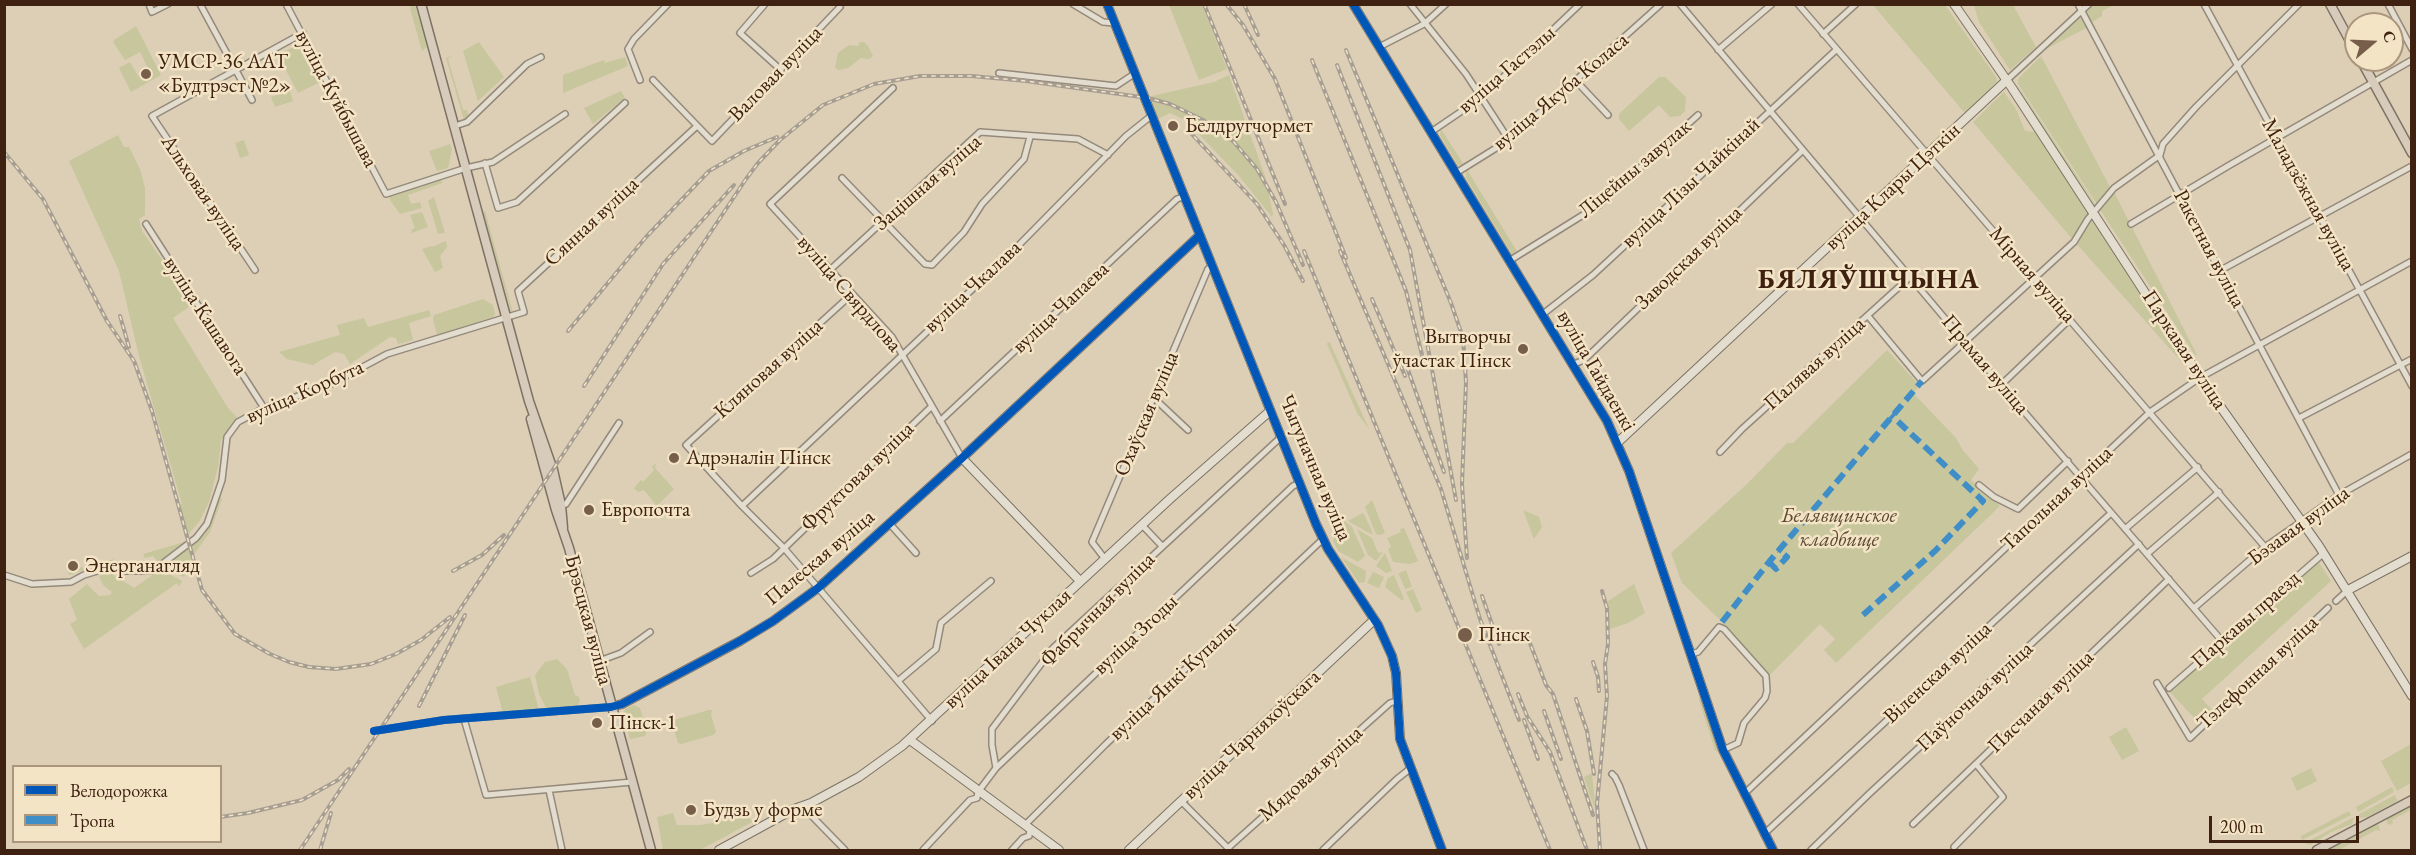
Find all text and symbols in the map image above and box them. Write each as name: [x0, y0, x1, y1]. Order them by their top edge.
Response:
north arrow: [2344, 12, 2404, 72]
street label: Валовая вуліца: [724, 21, 828, 127]
street label: вуліца Гастэлы: [1453, 21, 1561, 119]
street label: вуліца Куйбышава: [289, 26, 383, 172]
street label: вуліца Якуба Коласа: [1488, 28, 1634, 156]
text: С: [2378, 28, 2401, 45]
place label: УМСР-36 ААТ «Будтрэст №2»: [158, 49, 291, 99]
marker: УМСР-36 ААТ «Будтрэст №2»: [139, 67, 153, 81]
street label: вуліца Лізы Чайкінай: [1616, 112, 1766, 254]
place label: Белдругчормет: [1185, 113, 1313, 139]
street label: Ліцейны завулак: [1573, 114, 1697, 224]
street label: Маладзёжная вуліца: [2256, 114, 2360, 276]
street label: вуліца Клары Цэткін: [1820, 118, 1966, 256]
marker: Белдругчормет: [1166, 119, 1180, 133]
street label: Зацішная вуліца: [869, 129, 987, 237]
street label: Альховая вуліца: [155, 130, 251, 256]
street label: Сянная вуліца: [540, 172, 644, 272]
street label: Ракетная вуліца: [2167, 186, 2251, 312]
street label: Заводская вуліца: [1630, 201, 1748, 315]
street label: Мірная вуліца: [1983, 222, 2081, 328]
street label: вуліца Свярдлова: [791, 230, 907, 358]
street label: вуліца Чкалава: [919, 236, 1027, 338]
street label: вуліца Кашавога: [157, 252, 253, 380]
street label: вуліца Чапаева: [1007, 257, 1115, 359]
district label: БЯЛЯЎШЧЫНА: [1758, 265, 1980, 297]
street label: Паркавая вуліца: [2136, 286, 2232, 414]
street label: вуліца Гайдаенкі: [1551, 306, 1641, 436]
street label: Прамая вуліца: [1936, 310, 2034, 420]
street label: Палявая вуліца: [1759, 312, 1871, 416]
street label: Кляновая вуліца: [710, 314, 828, 424]
place label: Вытворчы ўчастак Пінск: [1392, 324, 1511, 374]
marker: Вытворчы ўчастак Пінск: [1516, 342, 1530, 356]
street label: Охаўская вуліца: [1109, 348, 1185, 480]
street label: вуліца Корбута: [242, 355, 368, 429]
street label: Чыгуначная вуліца: [1273, 391, 1357, 545]
street label: Фруктовая вуліца: [796, 417, 920, 537]
street label: Тапольная вуліца: [1996, 441, 2118, 557]
place label: Адрэналін Пінск: [686, 445, 831, 471]
marker: Адрэналін Пінск: [667, 451, 681, 465]
street label: Бэзавая вуліца: [2243, 481, 2355, 571]
place label: Европочта: [601, 497, 690, 523]
marker: Европочта: [582, 503, 596, 517]
park label: Белявщинское кладбище: [1781, 503, 1897, 553]
street label: Палеская вуліца: [760, 505, 880, 611]
street label: Фабрычная вуліца: [1035, 547, 1161, 673]
street label: Брэсцкая вуліца: [559, 552, 617, 688]
place label: Энерганагляд: [85, 553, 200, 579]
marker: Энерганагляд: [66, 559, 80, 573]
street label: Паркавы праезд: [2187, 566, 2305, 674]
street label: вуліца Івана Чуклая: [939, 583, 1077, 715]
street label: вуліца Згоды: [1089, 590, 1183, 680]
street label: Тэлефонная вуліца: [2192, 610, 2324, 736]
street label: вуліца Янкі Купалы: [1104, 616, 1242, 746]
street label: Віленская вуліца: [1879, 617, 1997, 729]
place label: Пінск: [1478, 622, 1530, 648]
marker: Пінск: [1456, 626, 1474, 644]
street label: Паўночная вуліца: [1912, 637, 2038, 757]
street label: Пясчаная вуліца: [1983, 645, 2099, 759]
street label: вуліца Чарняхоўскага: [1178, 665, 1326, 805]
place label: Пінск-1: [609, 710, 677, 736]
marker: Пінск-1: [590, 716, 604, 730]
street label: Мядовая вуліца: [1254, 721, 1368, 827]
legend: [12, 765, 222, 843]
text: Велодорожка: [70, 779, 168, 802]
place label: Будзь у форме: [703, 797, 822, 823]
marker: Будзь у форме: [684, 803, 698, 817]
scale bar: [2212, 804, 2362, 842]
text: Тропа: [70, 809, 115, 832]
text: 200 m: [2220, 815, 2264, 838]

